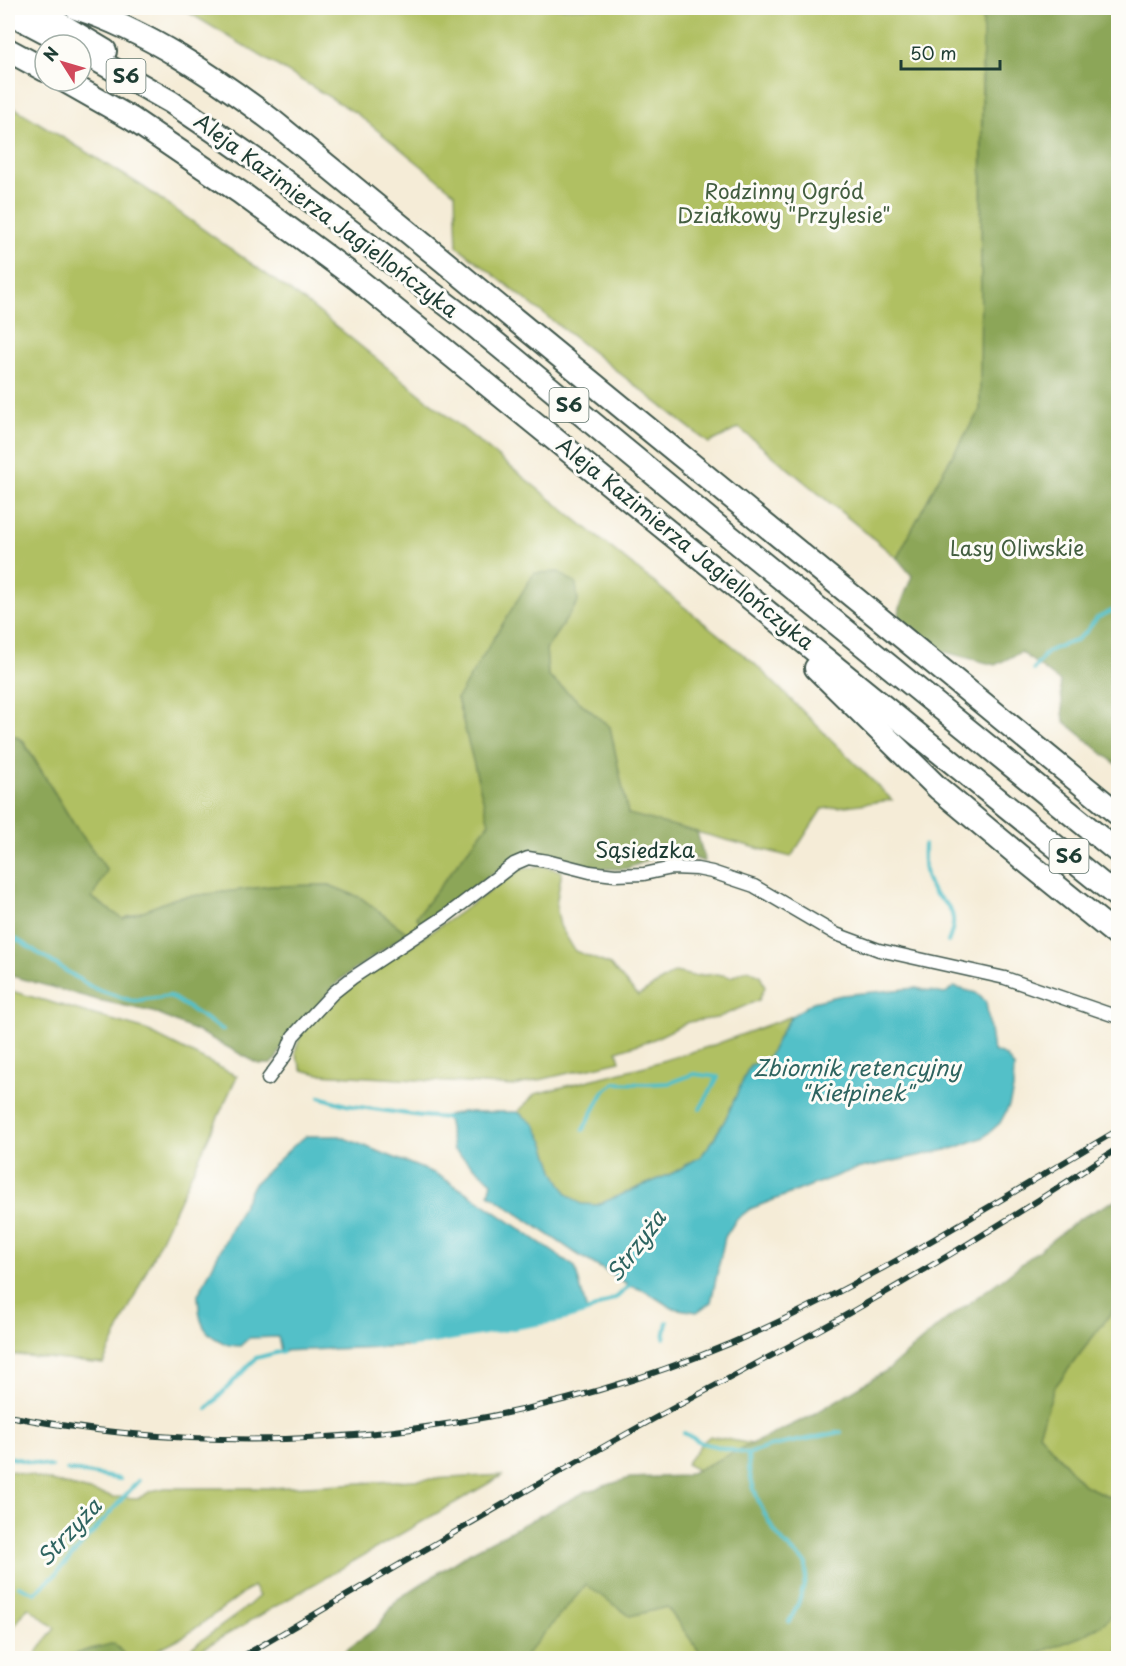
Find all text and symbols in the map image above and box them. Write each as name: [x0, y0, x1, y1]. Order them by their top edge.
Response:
north arrow: [33, 33, 93, 93]
scale bar: [901, 33, 1000, 71]
text: 50 m: [910, 39, 957, 66]
text: N: [37, 41, 64, 66]
road number: S6: [106, 59, 146, 93]
street label: Aleja Kazimierza Jagiellończyka: [188, 104, 466, 325]
park label: Rodzinny Ogród Działkowy "Przylesie": [677, 174, 891, 230]
road number: S6: [550, 388, 588, 422]
street label: Aleja Kazimierza Jagiellończyka: [550, 428, 822, 657]
park label: Lasy Oliwskie: [950, 531, 1084, 563]
street label: Sąsiedzka: [595, 833, 695, 865]
road number: S6: [1050, 839, 1088, 873]
water label: Zbiornik retencyjny "Kiełpinek": [753, 1050, 962, 1108]
water label: Strzyża: [597, 1201, 673, 1288]
water label: Strzyża: [28, 1489, 109, 1572]

